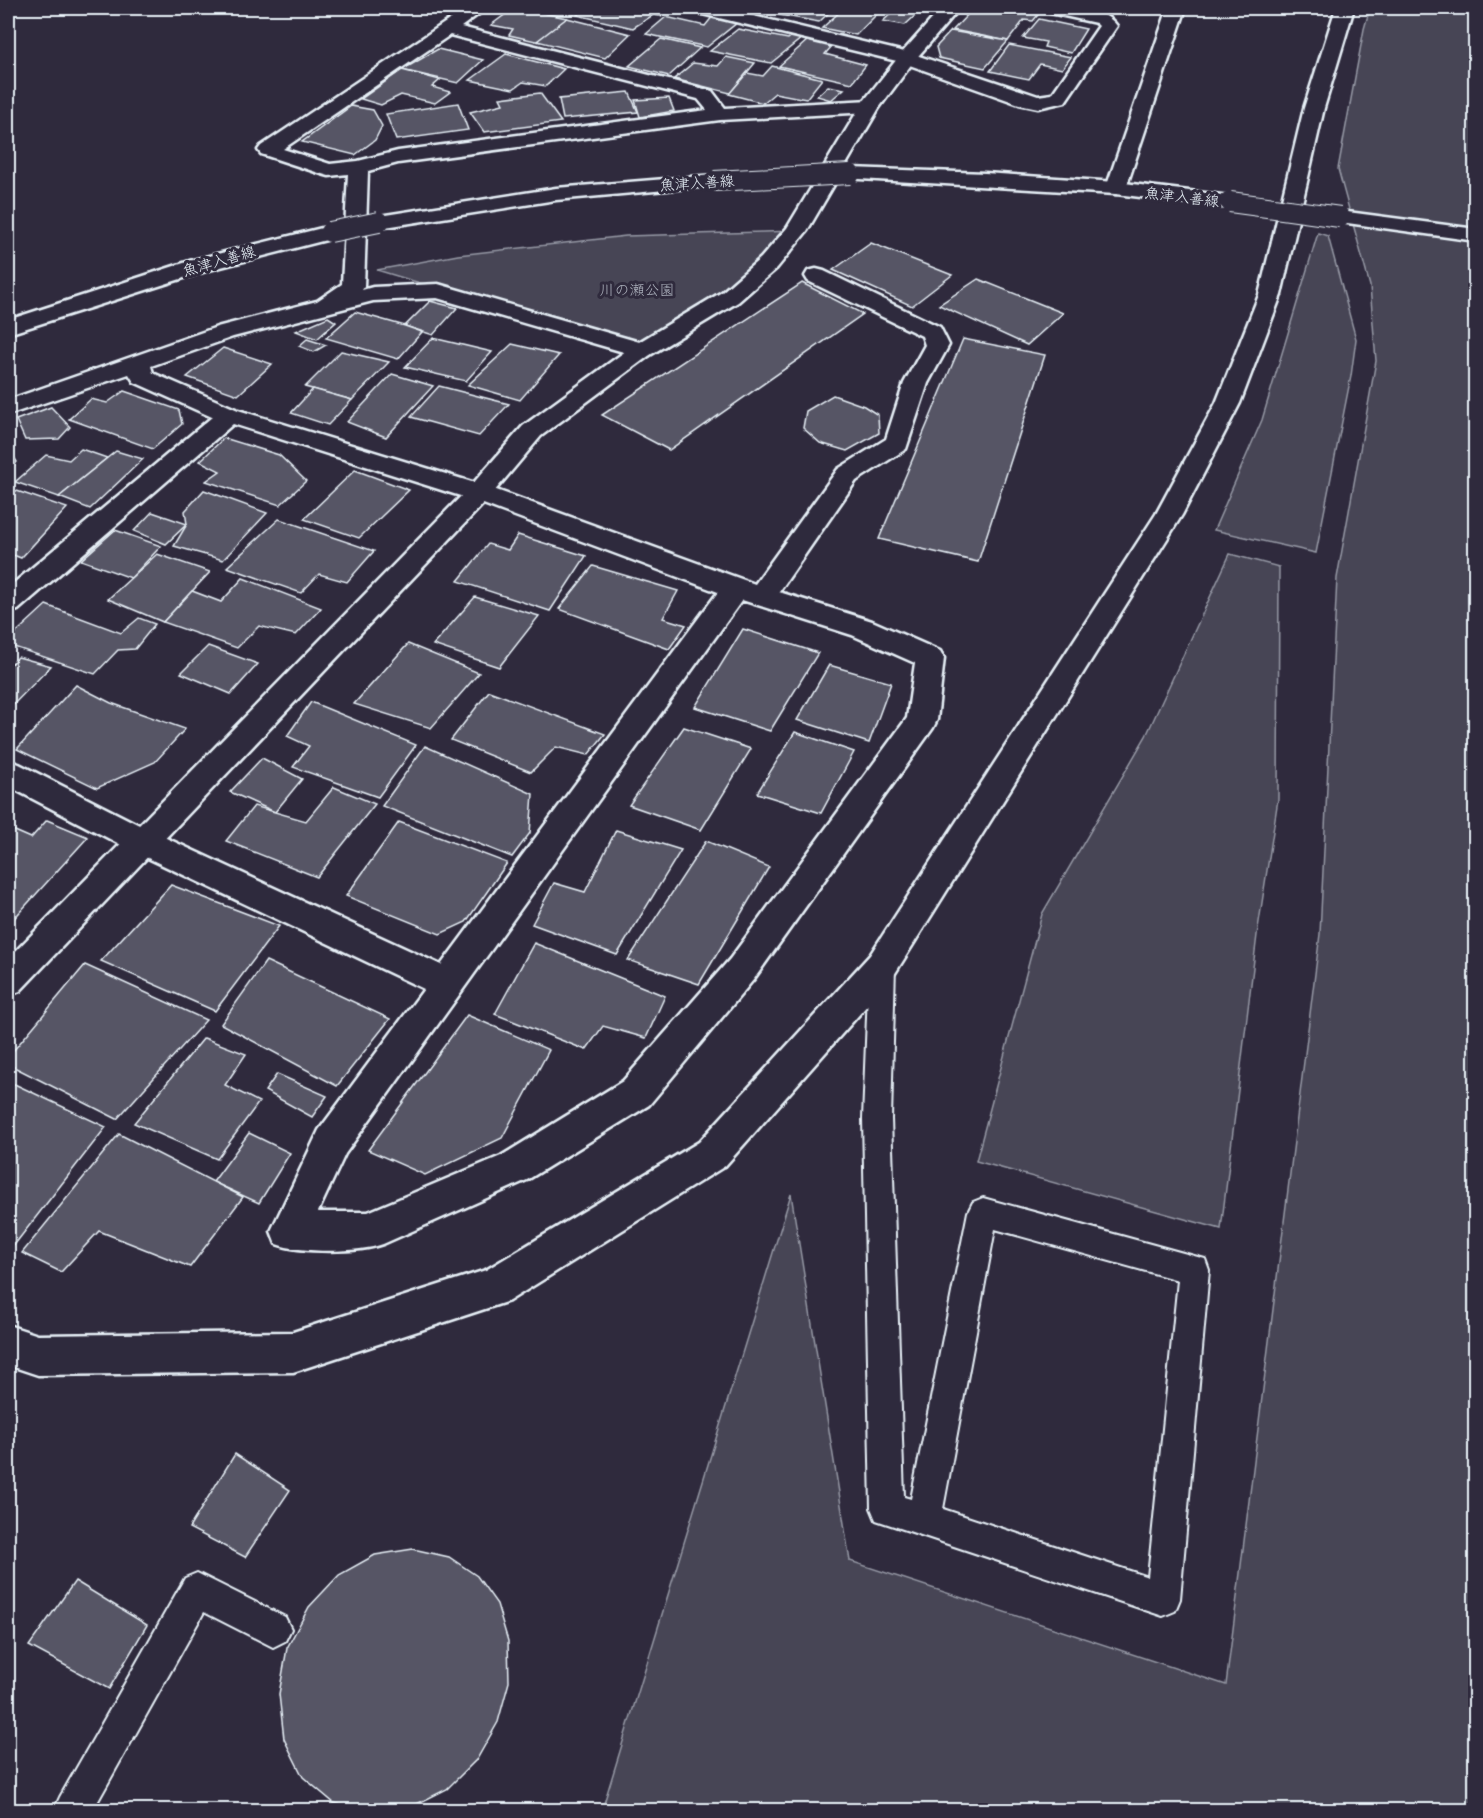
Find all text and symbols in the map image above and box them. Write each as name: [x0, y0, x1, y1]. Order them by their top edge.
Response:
street label: 魚津入善線: [659, 171, 735, 196]
street label: 魚津入善線: [1144, 183, 1220, 211]
street label: 魚津入善線: [180, 242, 258, 281]
park label: 川の瀬公園: [599, 281, 675, 300]

